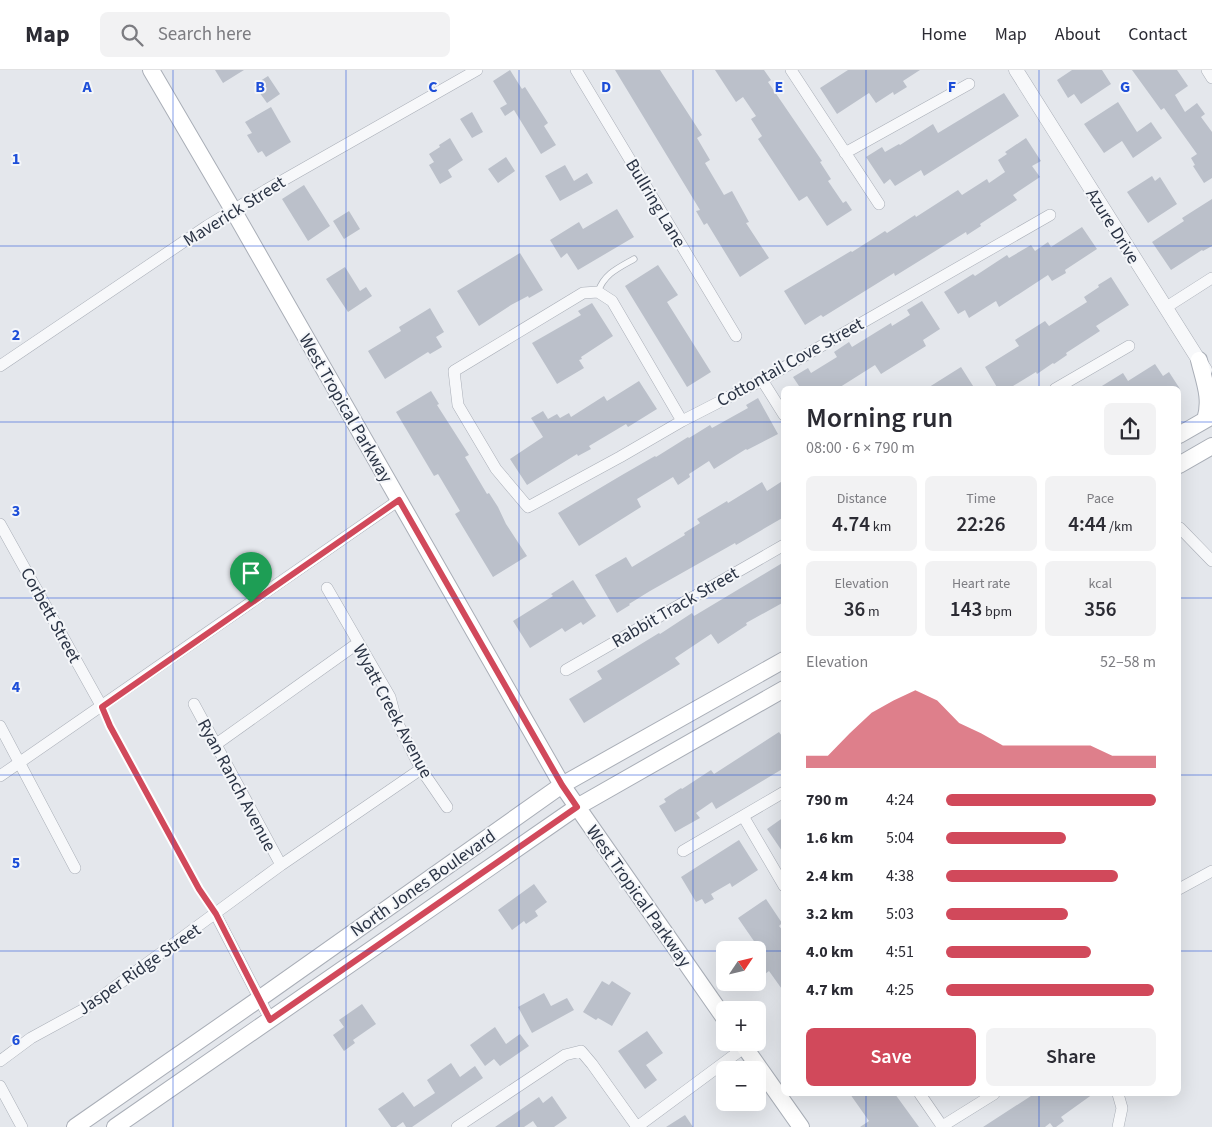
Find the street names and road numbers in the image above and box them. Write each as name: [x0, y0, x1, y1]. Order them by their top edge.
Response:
street label: Bullring Lane: [619, 154, 692, 252]
street label: Maverick Street: [178, 170, 290, 253]
street label: Azure Drive: [1080, 184, 1146, 269]
street label: Cottontail Cove Street: [712, 312, 868, 413]
street label: West Tropical Parkway: [293, 329, 399, 488]
street label: Rabbit Track Street: [607, 561, 743, 654]
street label: Corbett Street: [14, 563, 87, 667]
street label: Wyatt Creek Avenue: [347, 640, 439, 783]
street label: Ryan Ranch Avenue: [191, 714, 282, 856]
street label: West Tropical Parkway: [580, 820, 697, 973]
street label: North Jones Boulevard: [346, 824, 501, 943]
street label: Jasper Ridge Street: [73, 918, 206, 1021]

